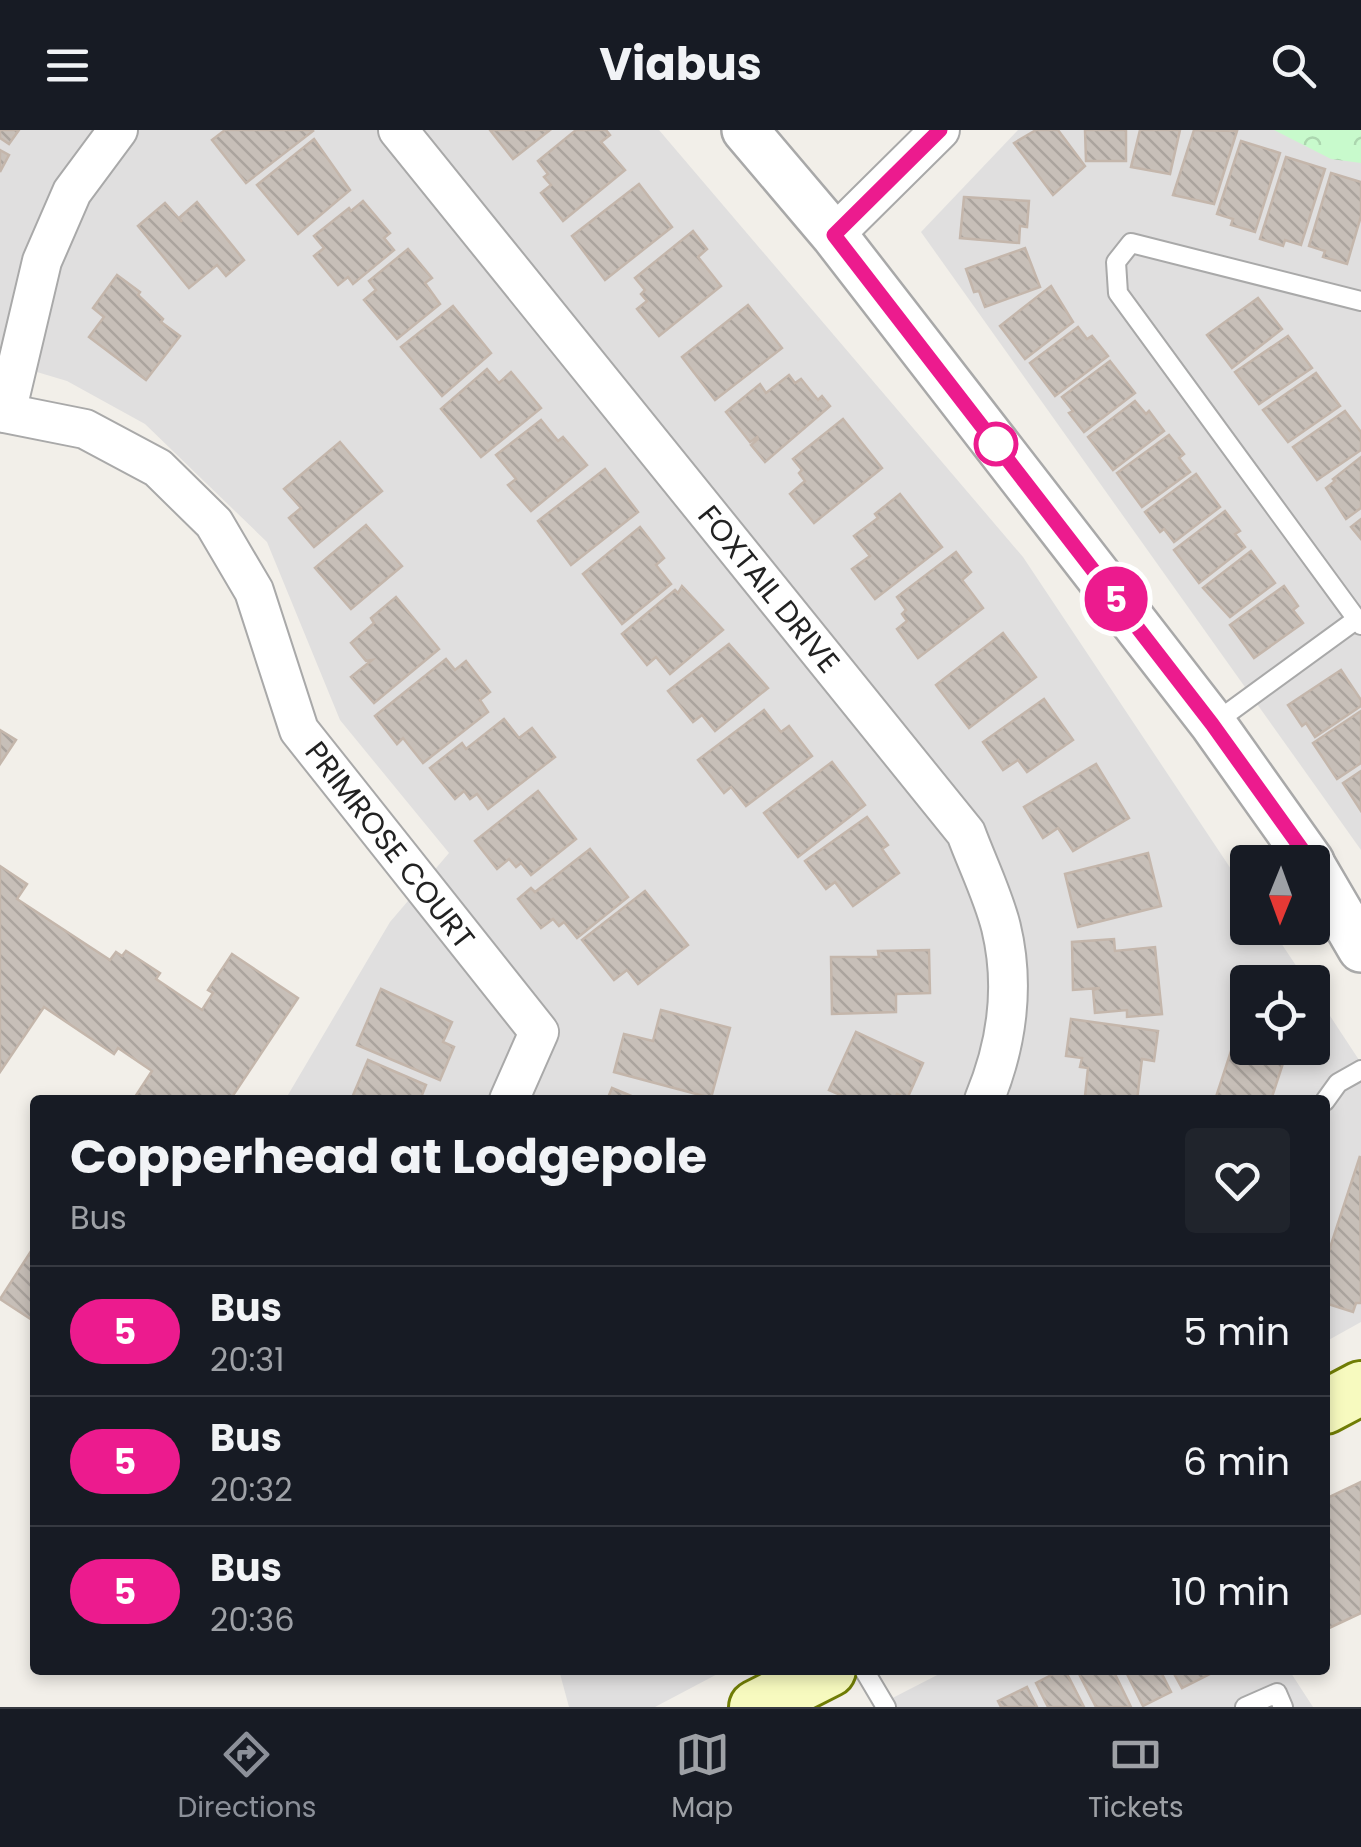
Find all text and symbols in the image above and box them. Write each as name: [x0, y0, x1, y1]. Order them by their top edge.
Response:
text: Viabus: [599, 33, 762, 96]
icon: menu: [40, 38, 95, 93]
icon: search: [1266, 38, 1321, 93]
unlabelled marker: [975, 423, 1017, 465]
street label: FOXTAIL DRIVE: [688, 496, 850, 682]
line badge: 5: [1084, 566, 1148, 632]
text: 5: [1105, 575, 1127, 624]
street label: PRIMROSE COURT: [295, 732, 485, 958]
north arrow: [1230, 845, 1330, 945]
map controls: [1230, 845, 1330, 1065]
button: locate: [1230, 965, 1330, 1065]
text: Copperhead at Lodgepole: [70, 1123, 707, 1190]
button: heart: [1185, 1128, 1290, 1233]
text: Bus: [70, 1195, 127, 1240]
text: Bus: [210, 1281, 282, 1334]
text: 5 min: [1183, 1305, 1290, 1358]
text: 5: [114, 1307, 136, 1356]
text: 20:31: [210, 1337, 284, 1382]
text: Bus: [210, 1411, 282, 1464]
text: 6 min: [1183, 1435, 1290, 1488]
text: 5: [114, 1437, 136, 1486]
text: 20:32: [210, 1467, 293, 1512]
text: Bus: [210, 1541, 282, 1594]
text: 10 min: [1171, 1565, 1290, 1618]
text: 5: [114, 1567, 136, 1616]
text: 20:36: [210, 1597, 294, 1642]
tab: Directions: [177, 1727, 316, 1829]
tab: Map: [671, 1727, 733, 1829]
tab: Tickets: [1088, 1727, 1184, 1829]

